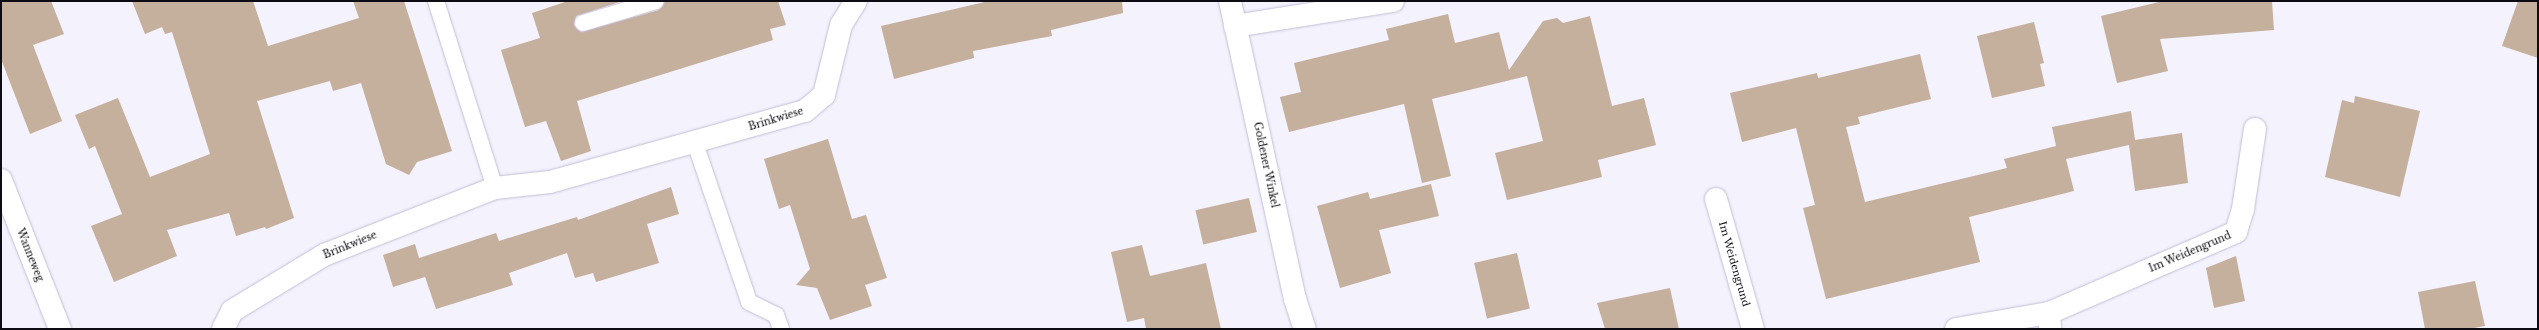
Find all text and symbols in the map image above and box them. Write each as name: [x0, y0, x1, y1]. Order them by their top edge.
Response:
street label: Brinkwiese: [747, 105, 805, 133]
street label: Goldener Winkel: [1251, 121, 1281, 209]
street label: Im Weidengrund: [1716, 220, 1752, 308]
street label: Wanneweg: [14, 227, 46, 283]
street label: Brinkwiese: [321, 229, 379, 261]
street label: Im Weidengrund: [2147, 229, 2233, 275]

